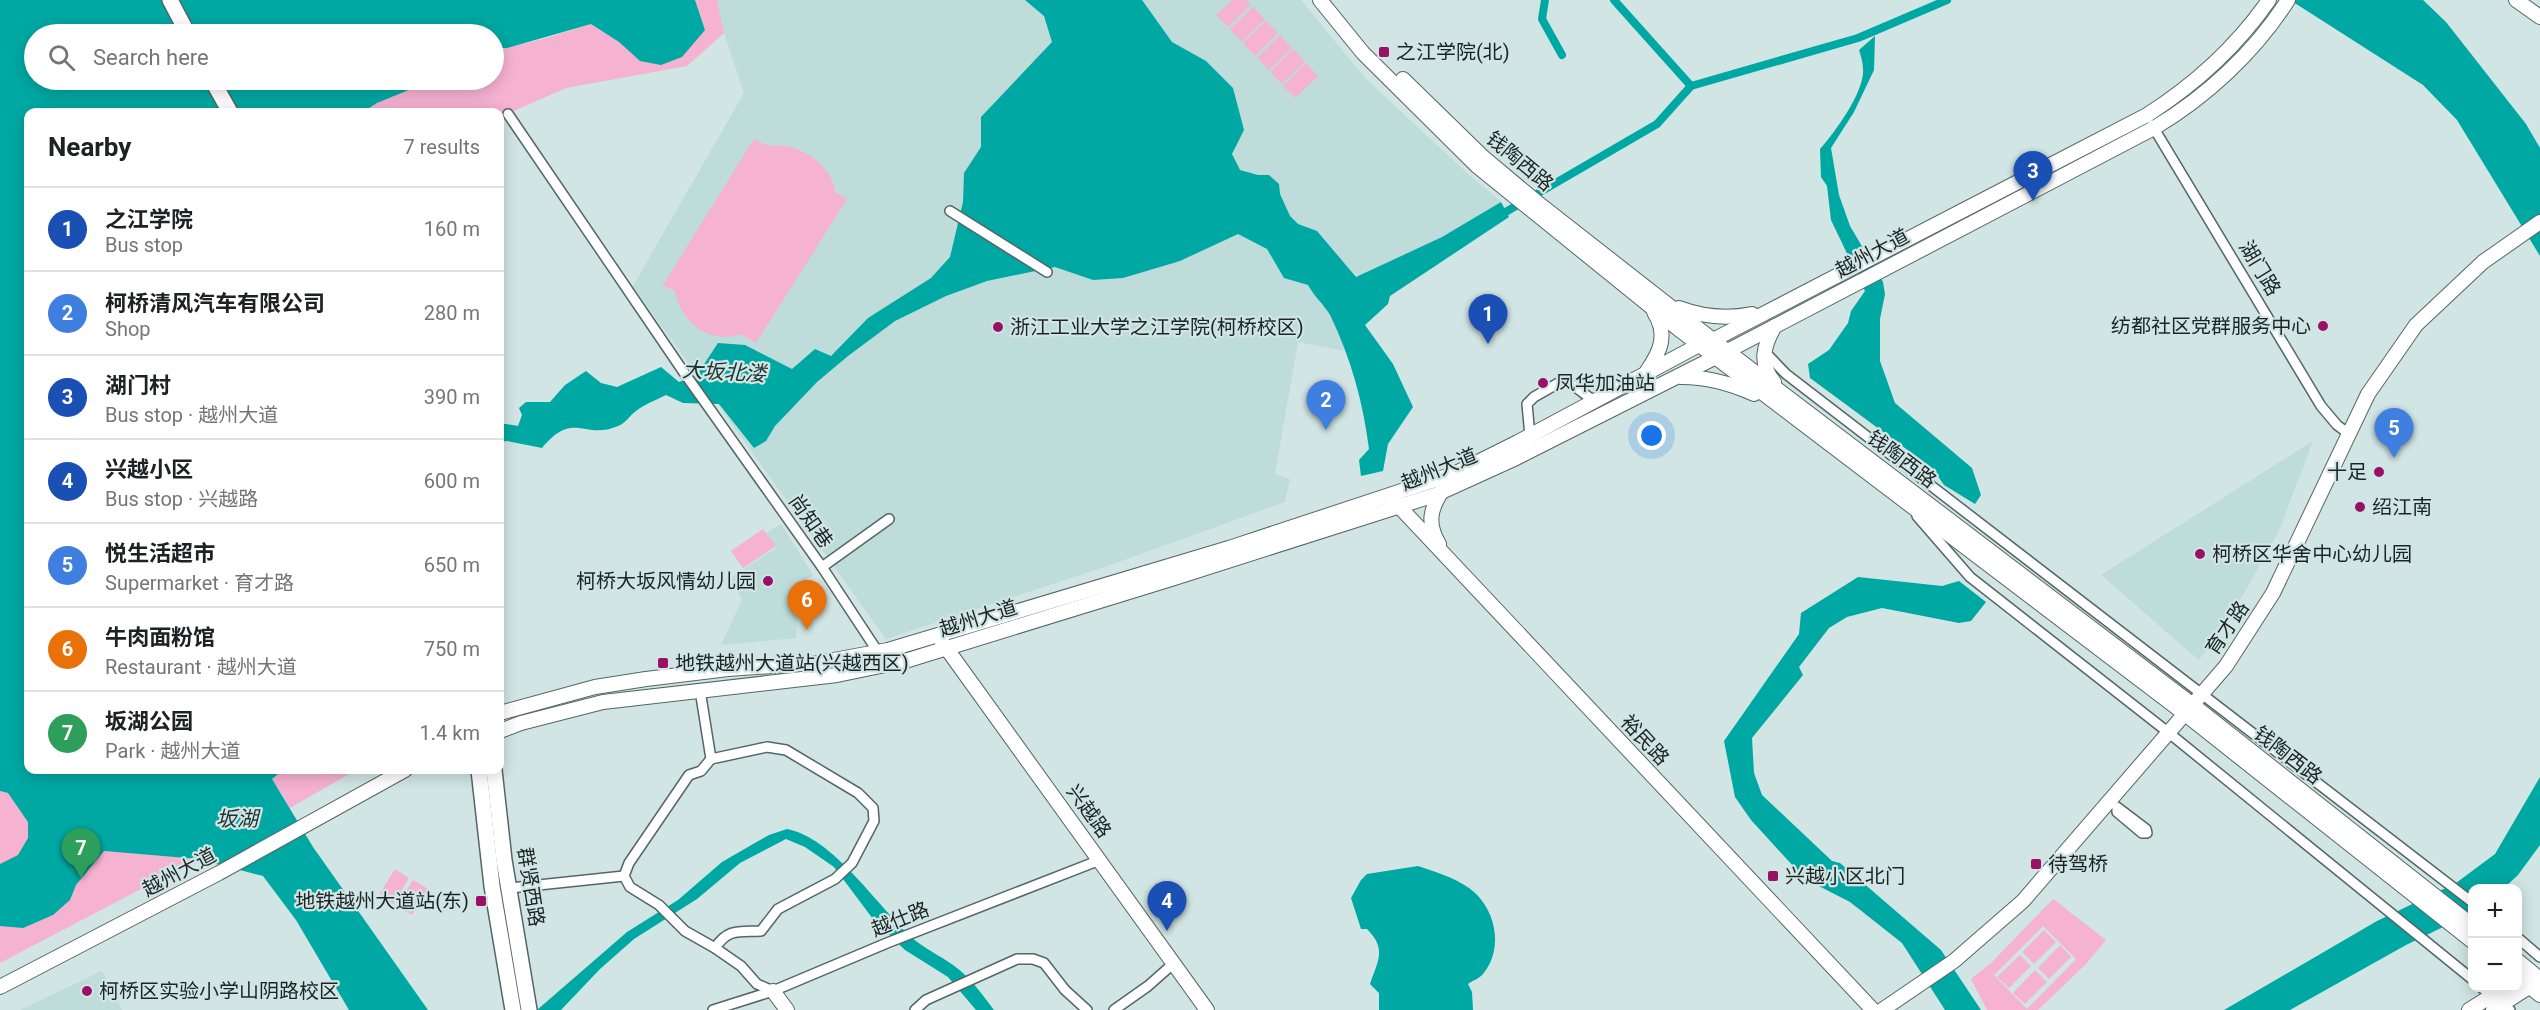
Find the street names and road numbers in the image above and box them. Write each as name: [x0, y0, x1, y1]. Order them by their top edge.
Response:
street label: 钱陶西路: [1482, 126, 1558, 196]
street label: 越州大道: [1831, 224, 1913, 282]
street label: 湖门路: [2234, 236, 2286, 300]
street label: 钱陶西路: [1863, 425, 1941, 493]
street label: 越州大道: [1397, 443, 1481, 495]
street label: 尚知巷: [784, 490, 838, 552]
street label: 越州大道: [936, 595, 1020, 641]
street label: 育才路: [2200, 596, 2254, 660]
street label: 裕民路: [1616, 710, 1674, 770]
street label: 钱陶西路: [2249, 721, 2327, 789]
street label: 兴越路: [1062, 780, 1116, 842]
street label: 越州大道: [138, 843, 220, 901]
street label: 群贤西路: [513, 846, 549, 928]
street label: 越仕路: [868, 897, 932, 941]

